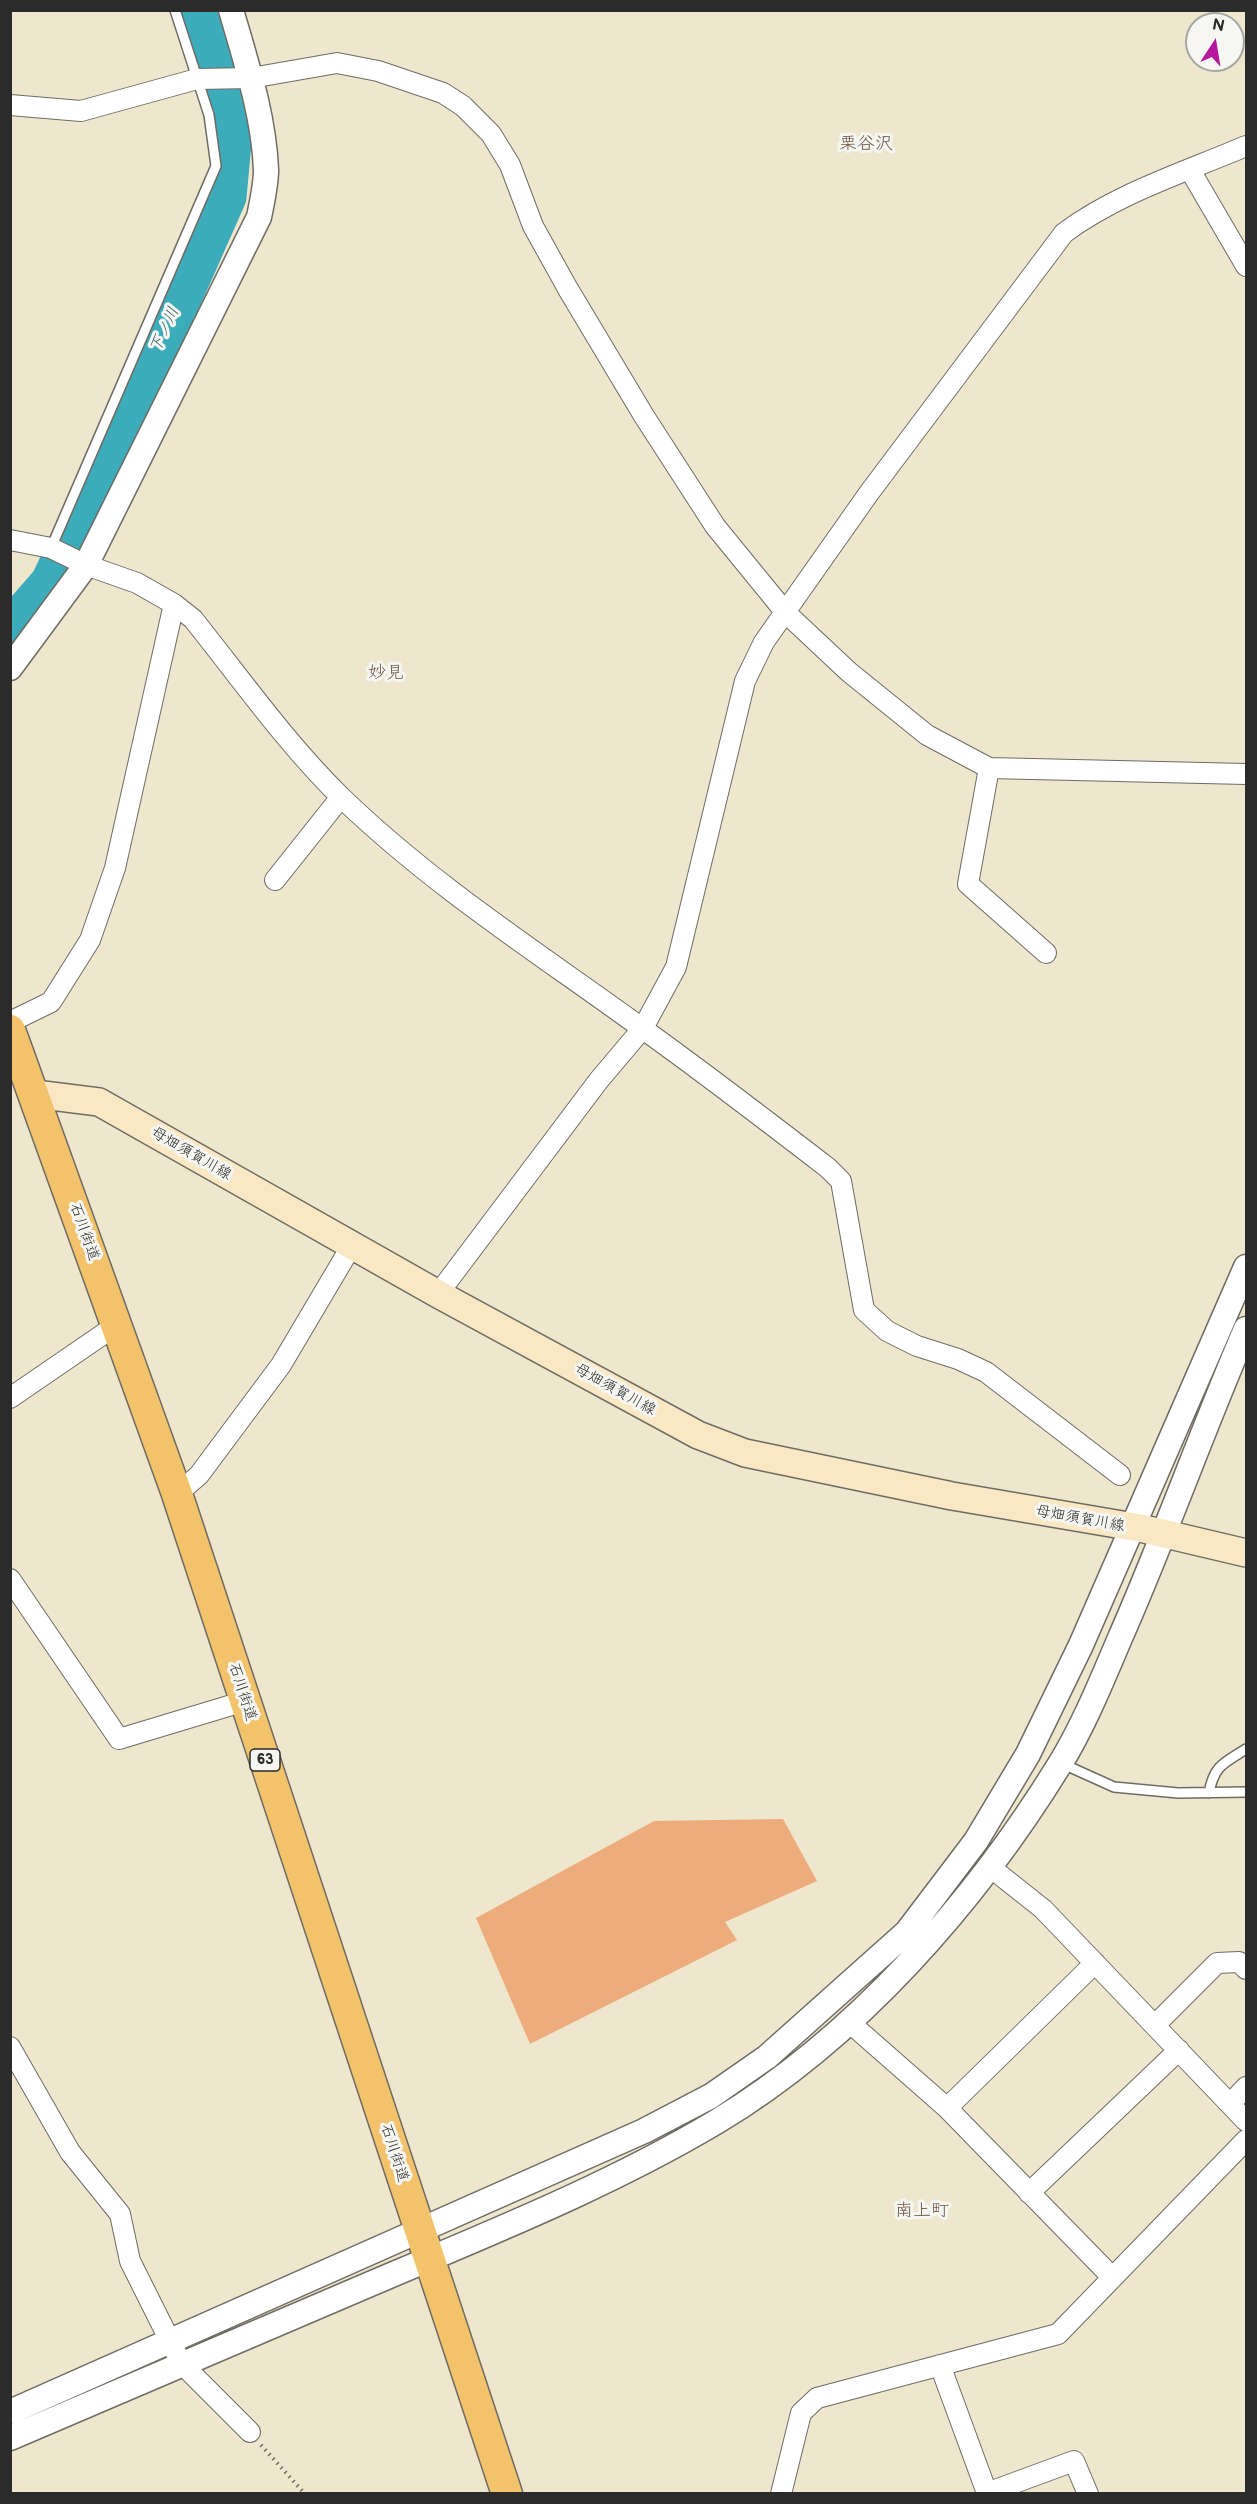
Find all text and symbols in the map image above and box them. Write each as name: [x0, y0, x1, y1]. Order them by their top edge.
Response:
north arrow: [1185, 12, 1245, 72]
text: N: [1211, 15, 1226, 36]
district label: 栗谷沢: [839, 133, 893, 155]
water label: 下ノ川: [146, 304, 184, 356]
district label: 妙見: [368, 662, 404, 684]
street label: 母畑須賀川線: [148, 1124, 234, 1184]
street label: 石川街道: [65, 1201, 103, 1263]
street label: 母畑須賀川線: [571, 1360, 659, 1420]
street label: 母畑須賀川線: [1034, 1502, 1126, 1536]
street label: 石川街道: [224, 1661, 260, 1723]
road number: 63: [250, 1749, 280, 1771]
street label: 石川街道: [376, 2122, 412, 2184]
district label: 南上町: [895, 2200, 949, 2222]

